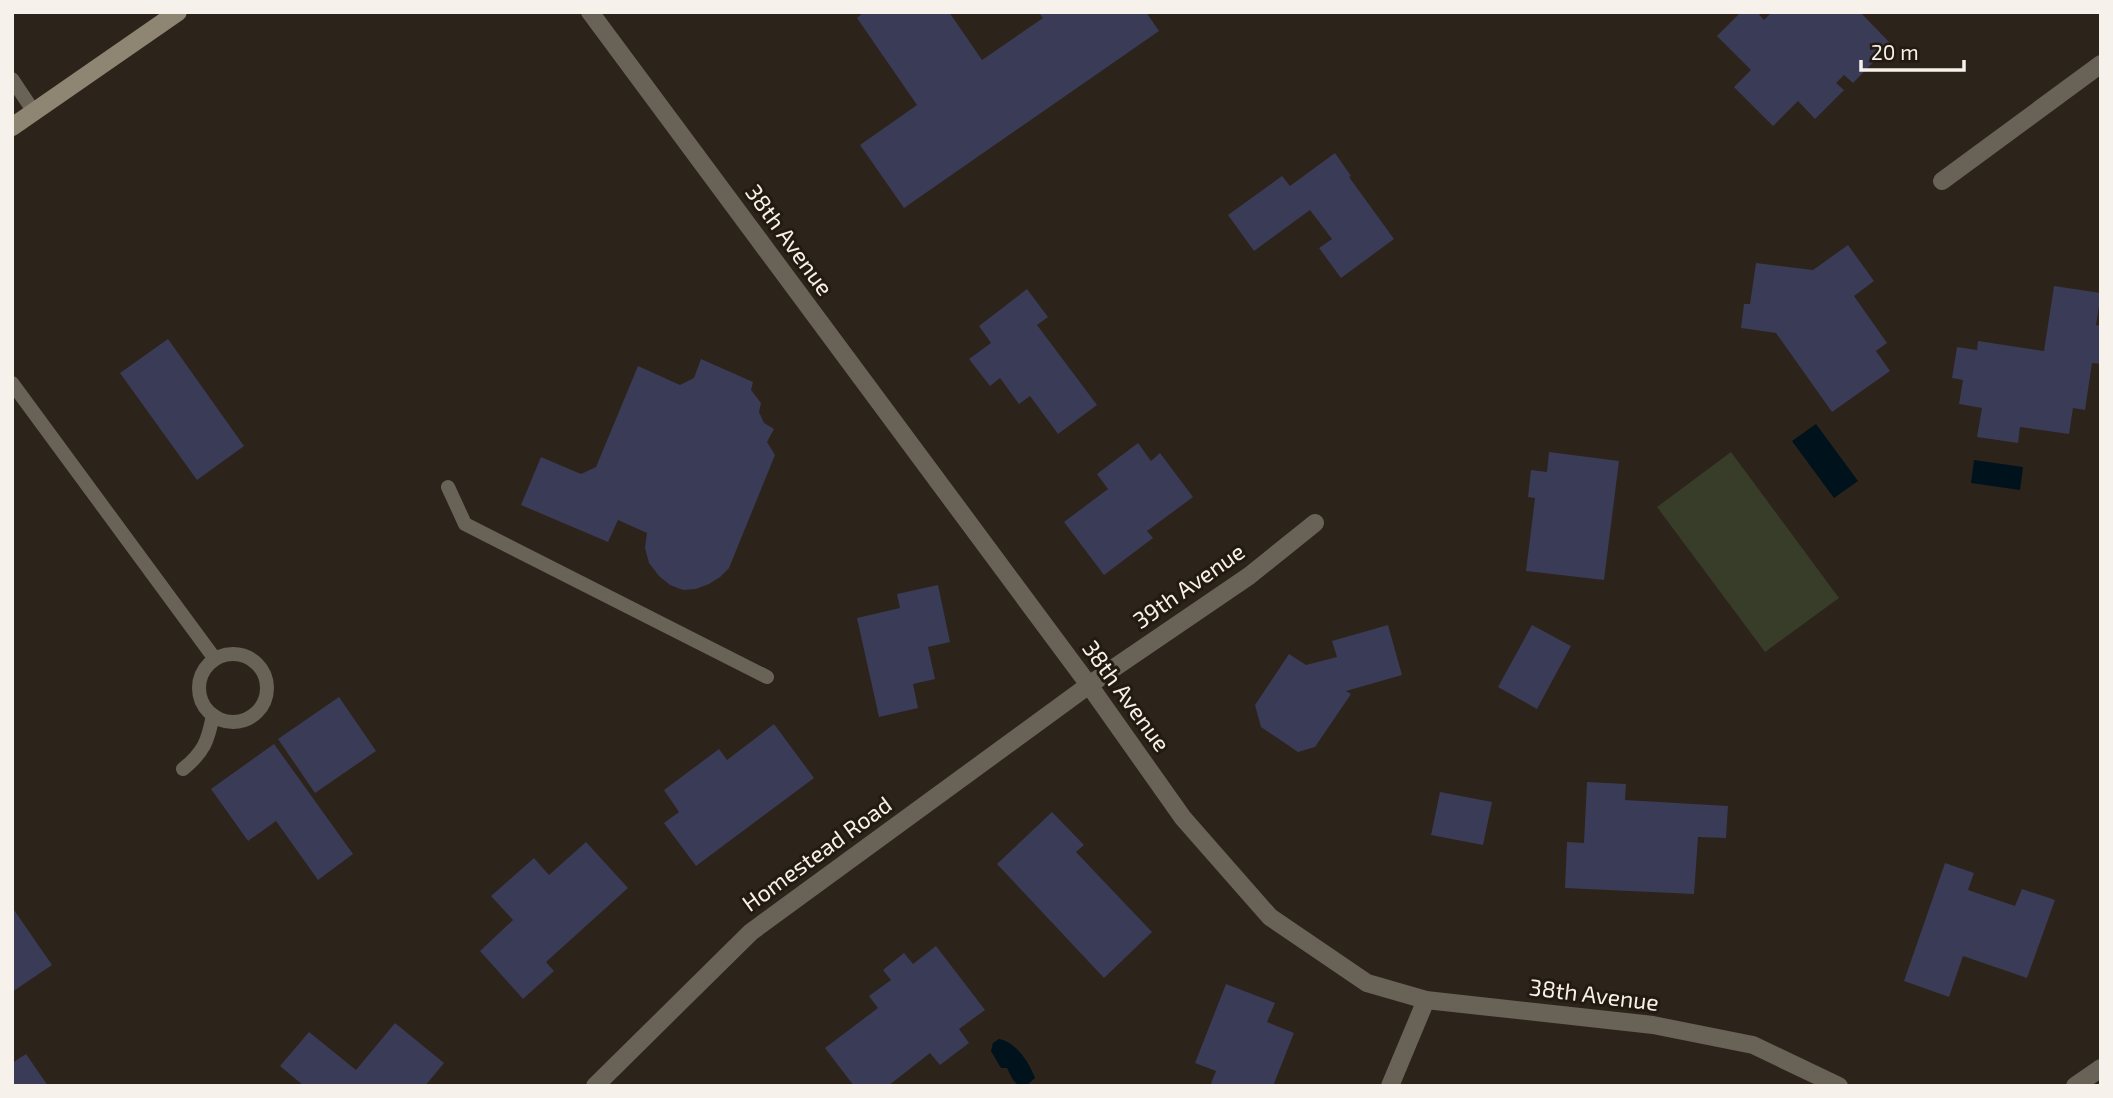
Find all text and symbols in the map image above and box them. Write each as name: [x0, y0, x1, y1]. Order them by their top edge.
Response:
scale bar: [1861, 28, 1964, 72]
text: 20 m: [1871, 39, 1919, 64]
street label: 38th Avenue: [740, 178, 839, 300]
street label: 39th Avenue: [1127, 537, 1250, 634]
street label: 38th Avenue: [1077, 634, 1176, 756]
street label: Homestead Road: [736, 790, 896, 917]
street label: 38th Avenue: [1528, 972, 1661, 1016]

